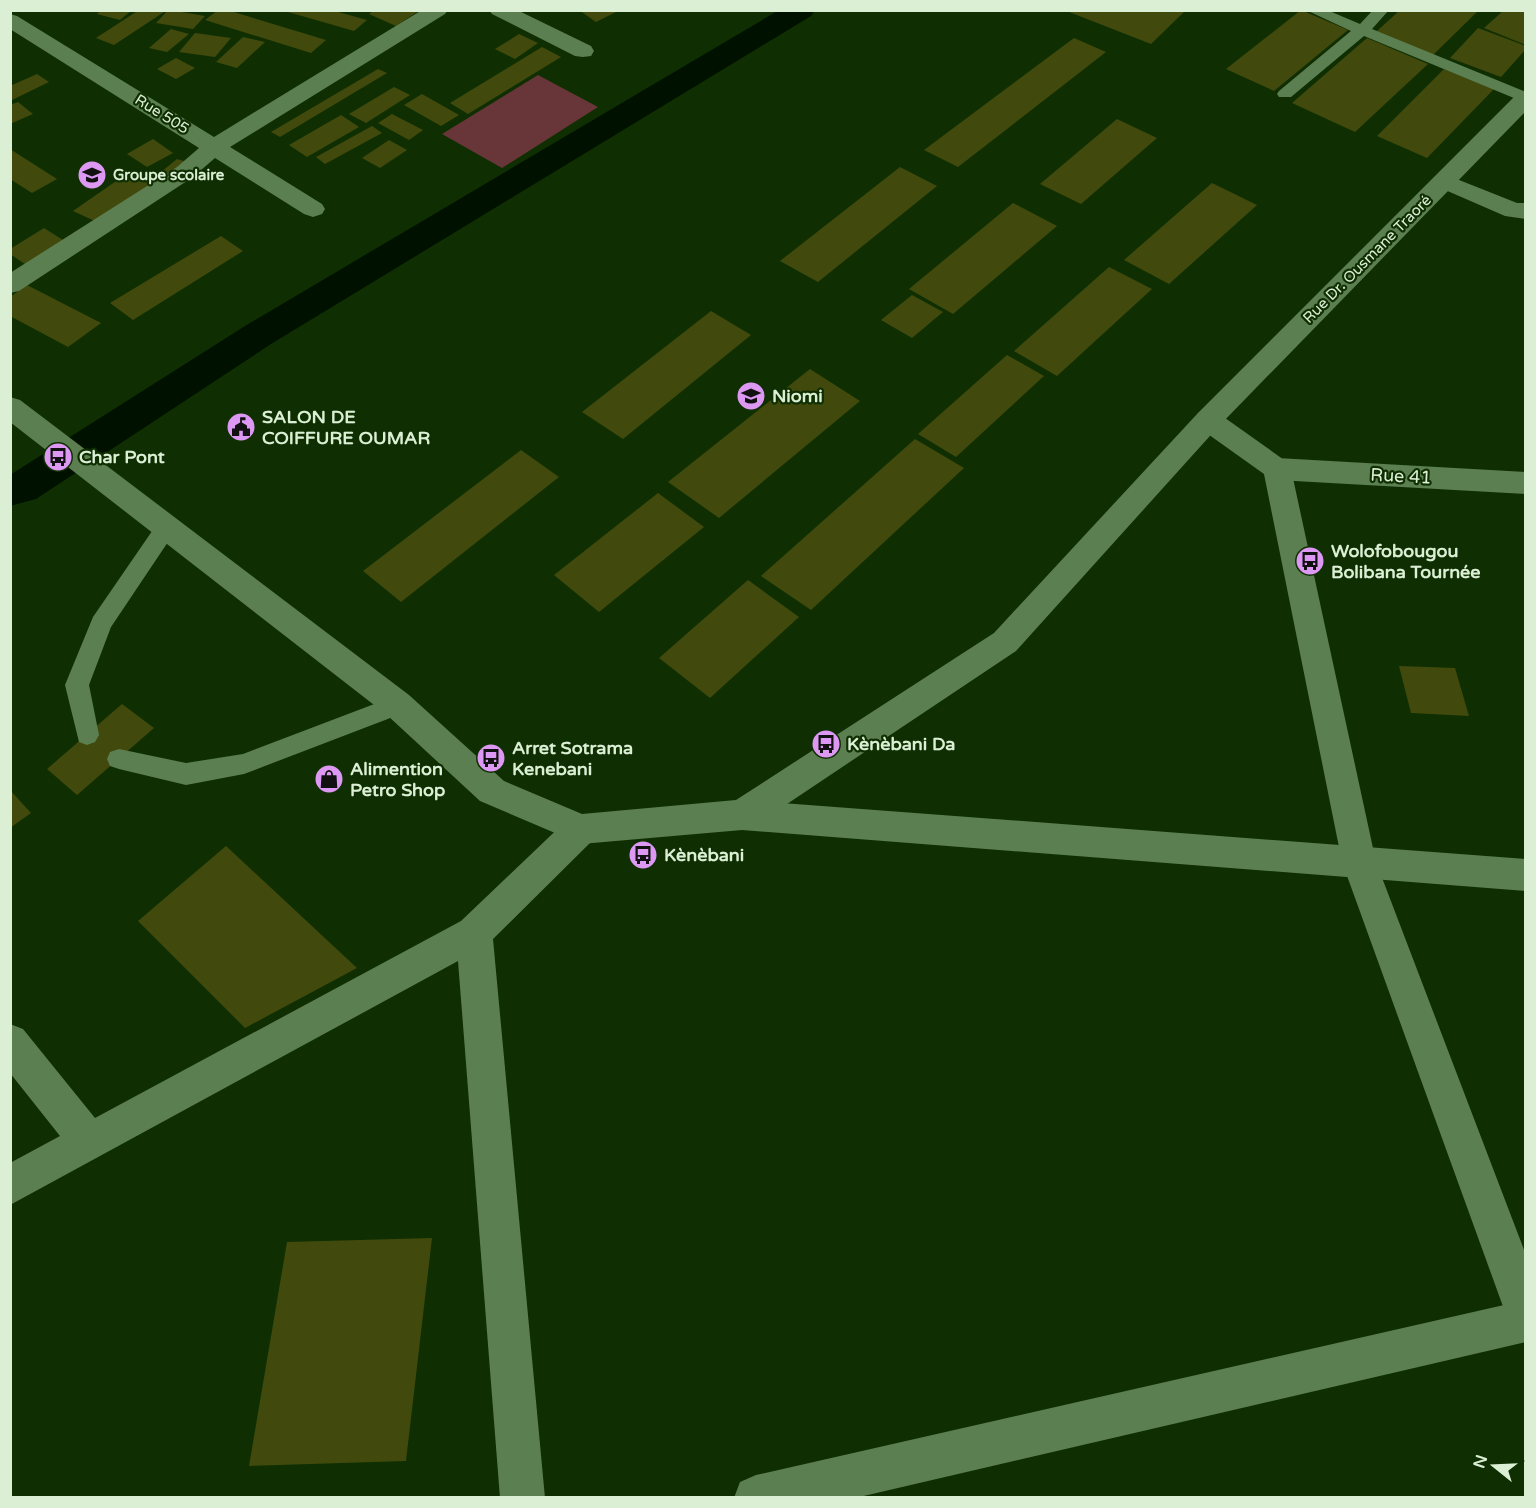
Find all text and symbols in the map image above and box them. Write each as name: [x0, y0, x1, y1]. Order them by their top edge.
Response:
street label: Rue 505: [132, 90, 192, 138]
school or university icon: Groupe scolaire: [76, 159, 108, 191]
place label: Groupe scolaire: [113, 166, 225, 185]
street label: Rue Dr. Ousmane Traoré: [1299, 191, 1435, 327]
school or university icon: Niomi: [735, 380, 767, 412]
place label: Niomi: [772, 385, 823, 407]
place label: SALON DE COIFFURE OUMAR: [262, 406, 430, 449]
public building icon: SALON DE COIFFURE OUMAR: [225, 411, 257, 443]
bus stop icon: Char Pont: [42, 441, 74, 473]
place label: Char Pont: [79, 446, 165, 468]
street label: Rue 41: [1370, 463, 1432, 489]
place label: Wolofobougou Bolibana Tournée: [1331, 540, 1480, 583]
bus stop icon: Wolofobougou Bolibana Tournée: [1294, 545, 1326, 577]
bus stop icon: Kènèbani Da: [810, 728, 842, 760]
place label: Kènèbani Da: [847, 733, 955, 755]
place label: Arret Sotrama Kenebani: [512, 737, 633, 780]
bus stop icon: Arret Sotrama Kenebani: [475, 742, 507, 774]
place label: Alimention Petro Shop: [350, 758, 445, 801]
shop icon: Alimention Petro Shop: [313, 763, 345, 795]
bus stop icon: Kènèbani: [627, 839, 659, 871]
place label: Kènèbani: [664, 844, 744, 866]
north arrow: [1464, 1436, 1524, 1496]
text: N: [1469, 1452, 1492, 1471]

